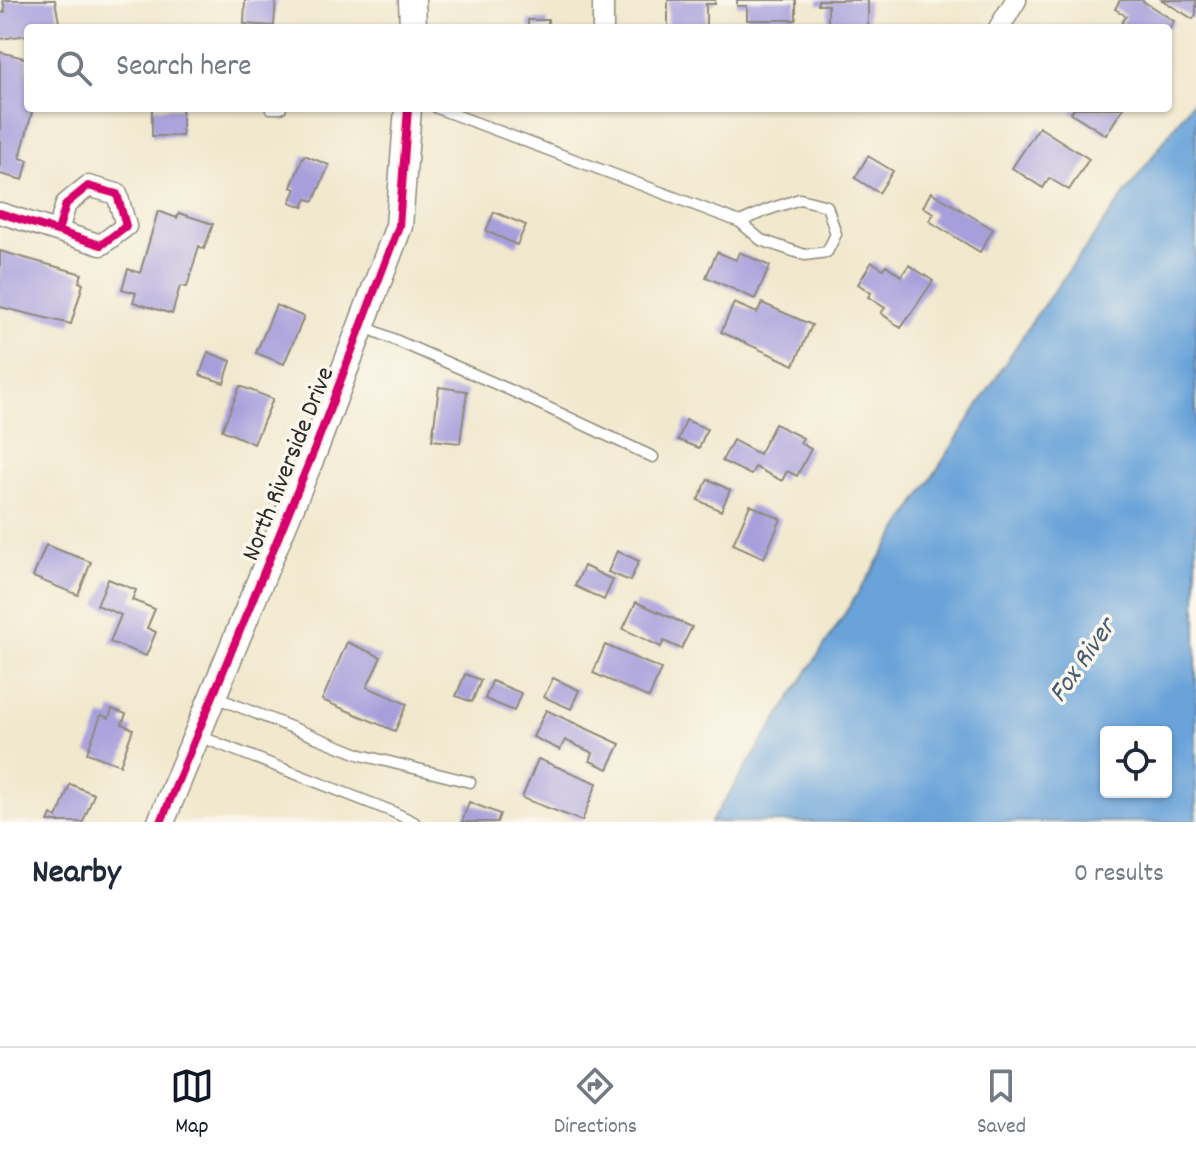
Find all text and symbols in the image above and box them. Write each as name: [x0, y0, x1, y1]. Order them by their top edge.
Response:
search box: [24, 24, 1172, 112]
icon: search: [52, 46, 96, 90]
text: Search here: [116, 47, 252, 90]
street label: North Riverside Drive: [233, 362, 345, 567]
water label: Fox River: [1040, 609, 1130, 712]
map controls: [1100, 726, 1172, 798]
button: locate: [1100, 726, 1172, 798]
text: Nearby: [32, 850, 121, 899]
text: 0 results: [1074, 856, 1164, 893]
tab: Map: [170, 1064, 214, 1143]
tab: Directions: [554, 1064, 637, 1143]
tab: Saved: [977, 1064, 1026, 1143]

